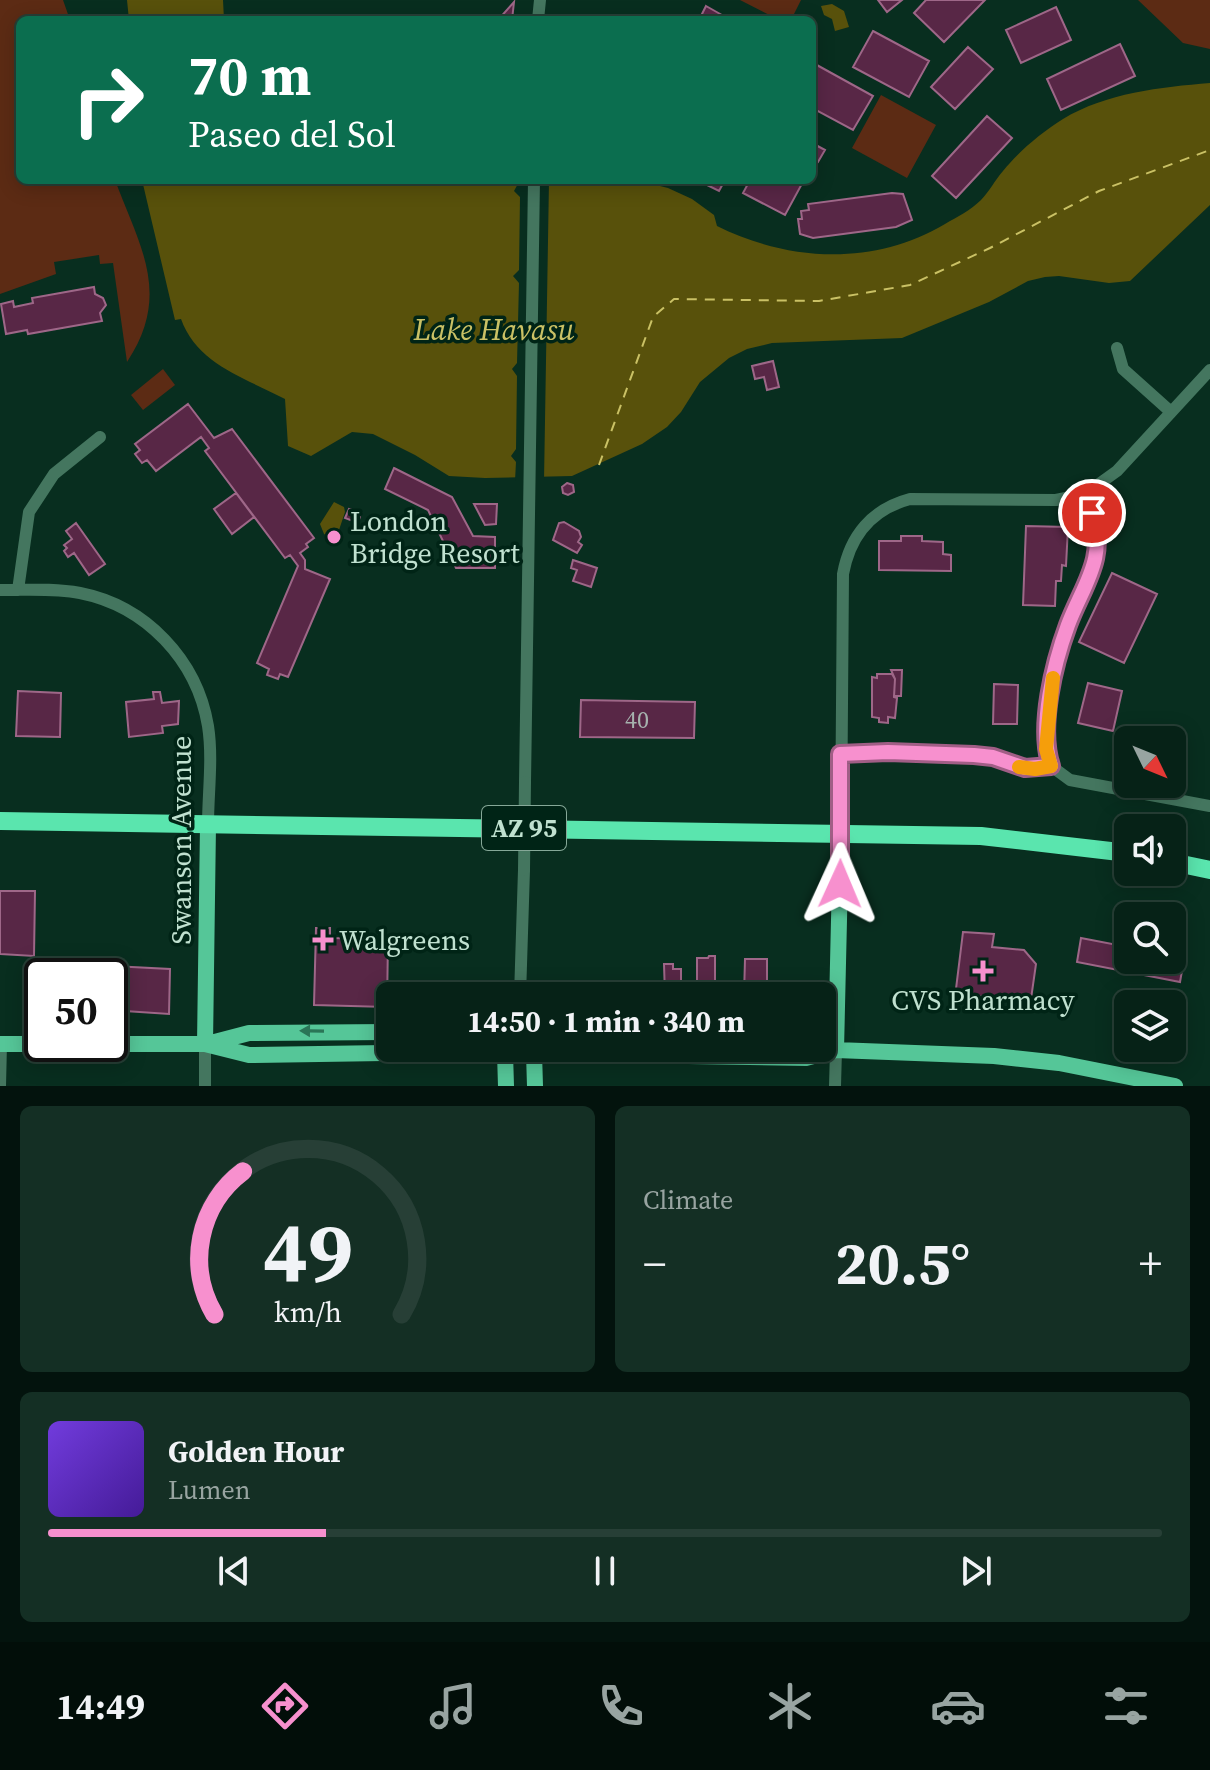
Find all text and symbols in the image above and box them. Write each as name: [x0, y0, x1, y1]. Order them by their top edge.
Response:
text: 70 m: [188, 37, 311, 114]
icon: right: [56, 48, 160, 152]
text: Paseo del Sol: [188, 110, 396, 159]
water label: Lake Havasu: [413, 309, 574, 350]
pin: [1058, 479, 1126, 547]
icon: arrive: [1070, 491, 1114, 535]
place label: London Bridge Resort: [350, 502, 521, 572]
marker: London Bridge Resort: [325, 528, 343, 546]
house number: 40: [625, 703, 649, 736]
north arrow: [1114, 726, 1186, 798]
map controls: [1114, 726, 1186, 1062]
street label: Swanson Avenue: [162, 736, 200, 944]
road number: AZ 95: [482, 806, 566, 850]
button: sound: [1114, 814, 1186, 886]
position arrow: [798, 842, 882, 926]
button: search: [1114, 902, 1186, 974]
place label: Walgreens: [339, 921, 470, 959]
marker: Walgreens: [314, 931, 332, 949]
speed limit sign: 50: [24, 958, 128, 1062]
marker: CVS Pharmacy: [974, 962, 992, 980]
place label: CVS Pharmacy: [891, 981, 1075, 1019]
button: layers: [1114, 990, 1186, 1062]
text: 14:50 · 1 min · 340 m: [467, 1001, 745, 1042]
one-way arrow: [299, 1025, 324, 1038]
text: Climate: [643, 1182, 733, 1218]
text: 49: [262, 1195, 353, 1309]
text: 20.5°: [835, 1222, 970, 1304]
text: −: [643, 1233, 666, 1294]
text: +: [1139, 1233, 1162, 1294]
text: km/h: [273, 1292, 342, 1332]
text: Golden Hour: [168, 1431, 344, 1472]
text: Lumen: [168, 1472, 250, 1508]
icon: previous: [212, 1549, 256, 1593]
icon: pause: [583, 1549, 627, 1593]
icon: next: [954, 1549, 998, 1593]
icon: directions: [257, 1678, 313, 1734]
icon: music: [425, 1678, 481, 1734]
icon: phone: [593, 1678, 649, 1734]
icon: climate: [762, 1678, 818, 1734]
icon: car: [930, 1678, 986, 1734]
icon: filters: [1098, 1678, 1154, 1734]
text: 14:49: [56, 1682, 145, 1731]

